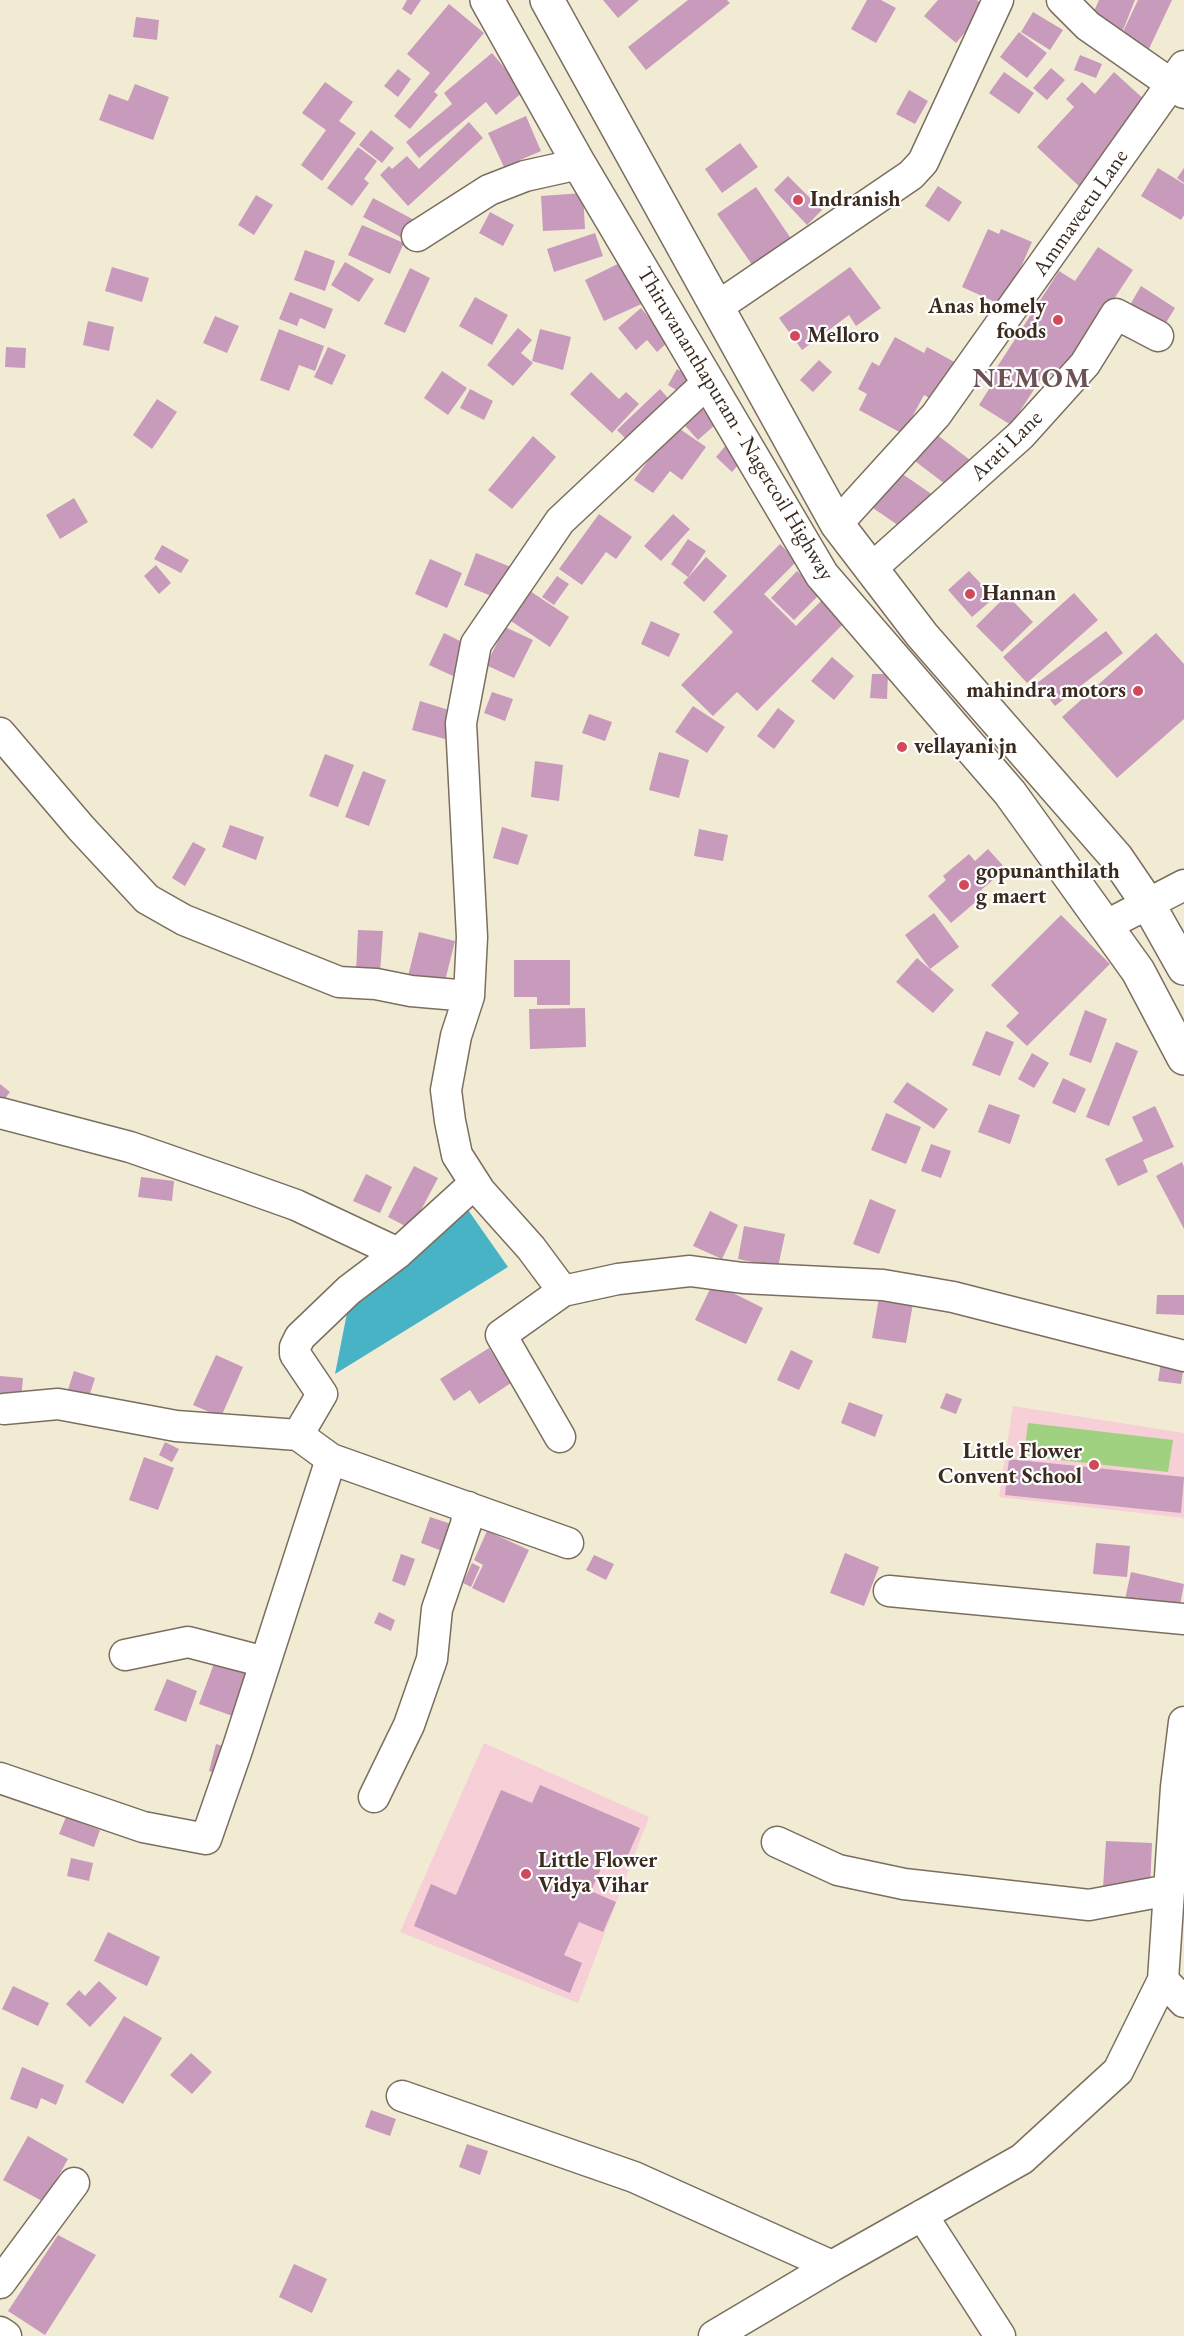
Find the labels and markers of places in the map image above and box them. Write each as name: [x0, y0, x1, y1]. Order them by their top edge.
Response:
place label: Indranish: [810, 187, 901, 213]
marker: Indranish: [791, 193, 805, 207]
place label: Anas homely foods: [928, 294, 1046, 346]
marker: Anas homely foods: [1051, 313, 1065, 327]
place label: Melloro: [807, 323, 879, 349]
marker: Melloro: [788, 329, 802, 343]
place label: Hannan: [982, 581, 1056, 607]
marker: Hannan: [963, 587, 977, 601]
place label: mahindra motors: [966, 678, 1126, 704]
marker: mahindra motors: [1131, 684, 1145, 698]
place label: vellayani jn: [914, 734, 1017, 760]
marker: vellayani jn: [895, 740, 909, 754]
place label: gopunanthilath g maert: [976, 859, 1120, 910]
marker: gopunanthilath g maert: [957, 878, 971, 892]
place label: Little Flower Convent School: [938, 1439, 1082, 1490]
marker: Little Flower Convent School: [1087, 1458, 1101, 1472]
place label: Little Flower Vidya Vihar: [538, 1848, 657, 1900]
marker: Little Flower Vidya Vihar: [519, 1867, 533, 1881]

